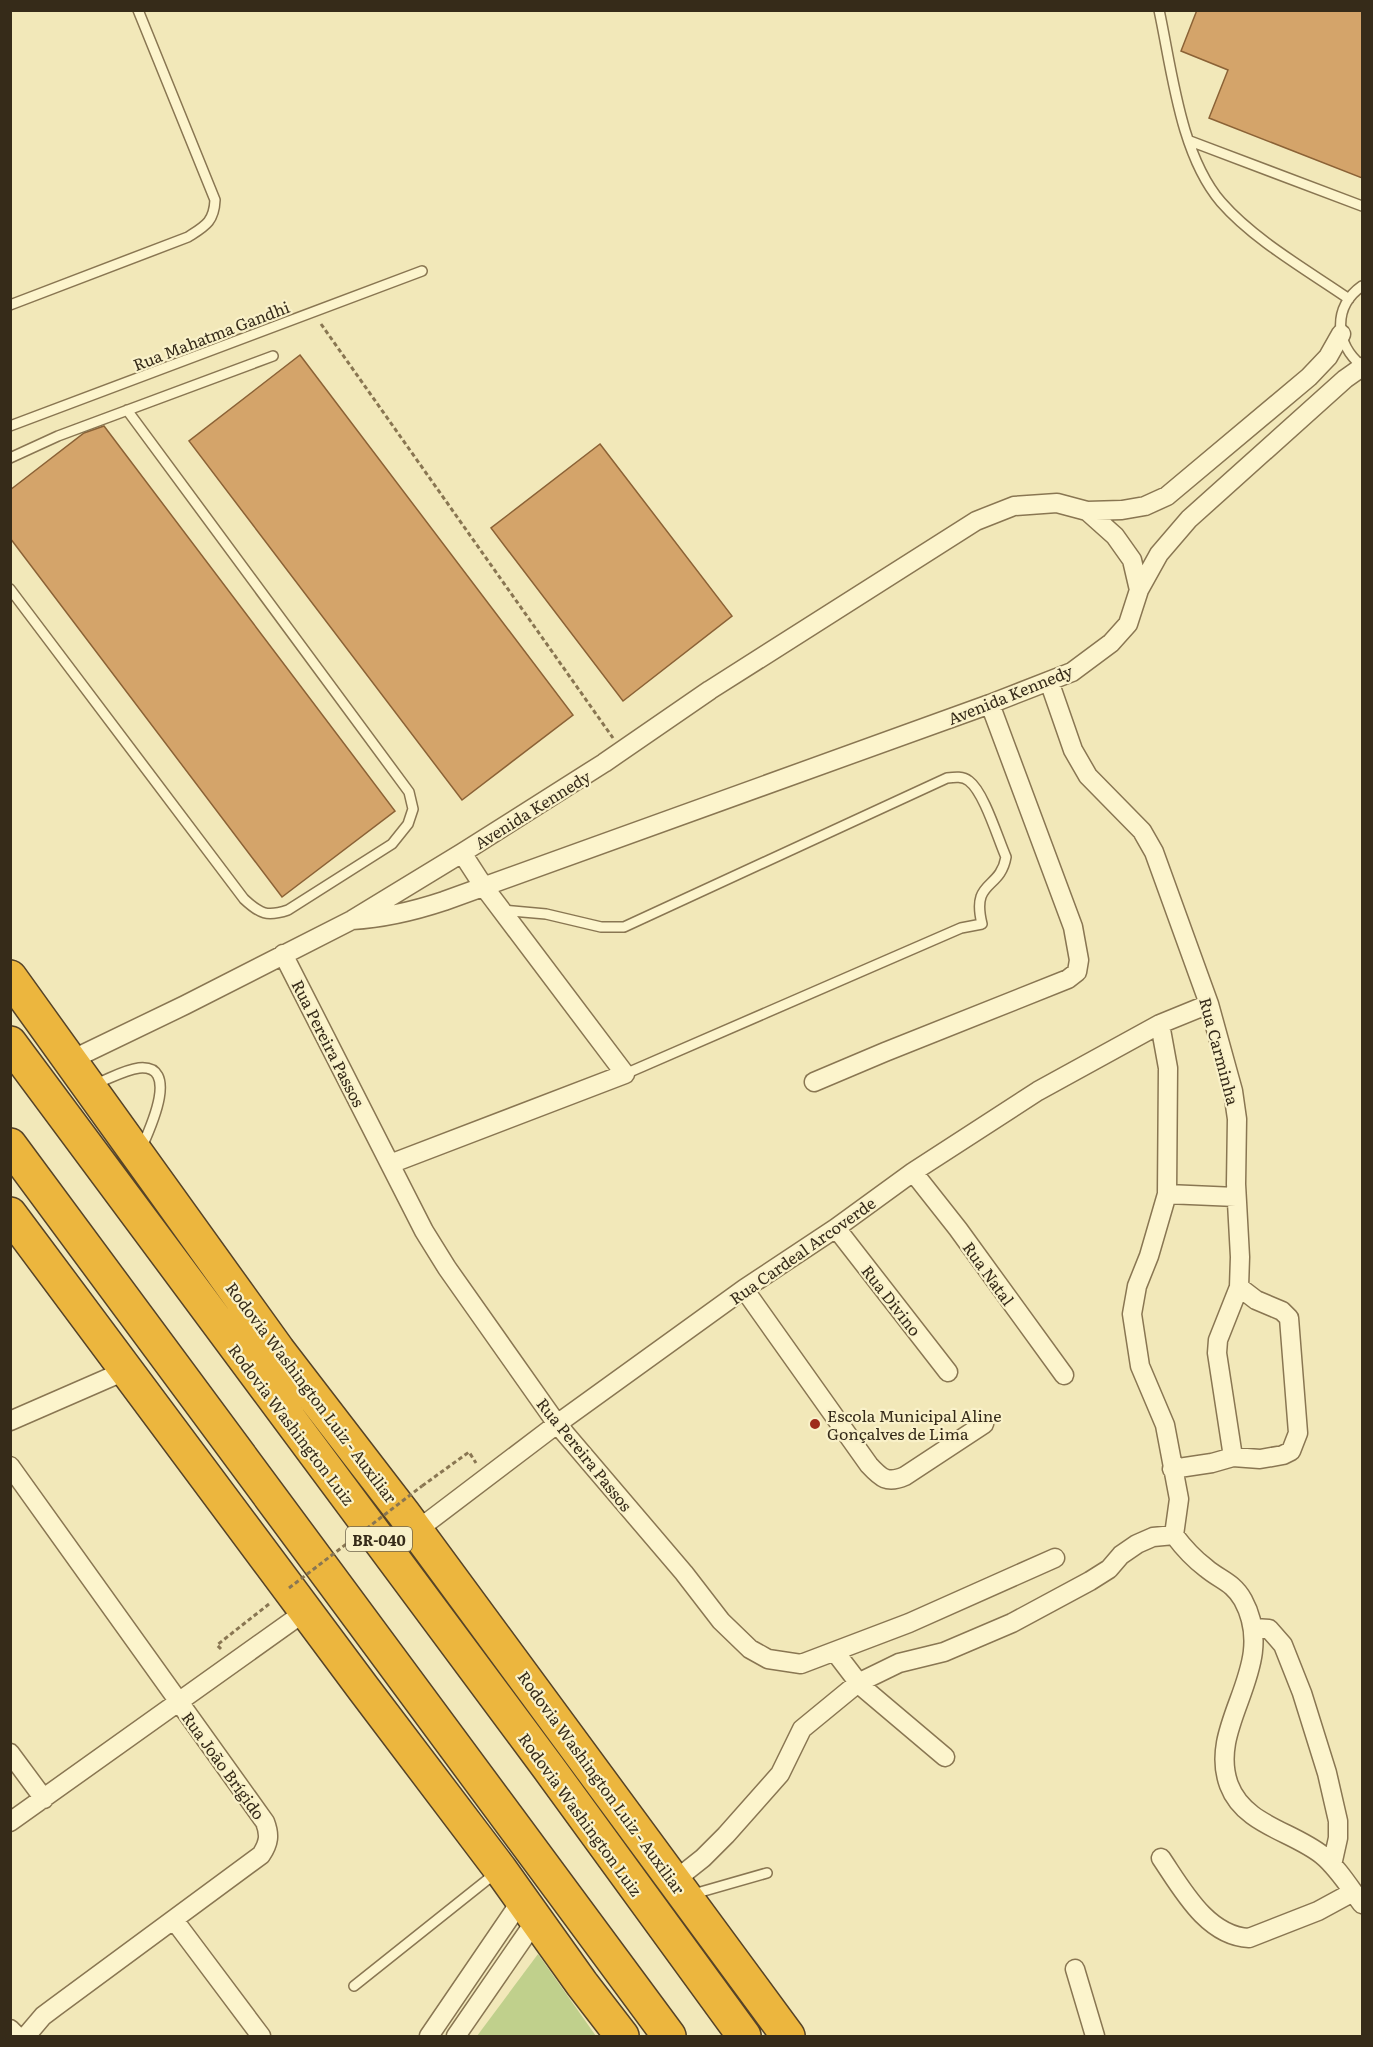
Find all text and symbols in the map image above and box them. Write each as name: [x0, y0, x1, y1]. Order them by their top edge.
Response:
street label: Rua Mahatma Gandhi: [129, 294, 293, 376]
street label: Avenida Kennedy: [944, 658, 1077, 730]
street label: Avenida Kennedy: [469, 763, 595, 854]
street label: Rua Pereira Passos: [287, 975, 371, 1111]
street label: Rua Carminha: [1194, 994, 1246, 1108]
street label: Rua Cardeal Arcoverde: [724, 1190, 880, 1310]
street label: Rua Natal: [958, 1236, 1020, 1310]
street label: Rua Divino: [856, 1259, 928, 1341]
street label: Rodovia Washington Luiz - Auxiliar: [223, 1278, 401, 1506]
street label: Rodovia Washington Luiz: [225, 1340, 359, 1508]
street label: Rua Pereira Passos: [532, 1392, 638, 1516]
place label: Escola Municipal Aline Gonçalves de Lima: [827, 1403, 1002, 1445]
marker: Escola Municipal Aline Gonçalves de Lima: [808, 1417, 822, 1431]
road number: BR-040: [346, 1527, 412, 1551]
street label: Rodovia Washington Luiz - Auxiliar: [515, 1667, 689, 1897]
street label: Rua João Brígido: [177, 1706, 271, 1824]
street label: Rodovia Washington Luiz: [515, 1729, 647, 1899]

